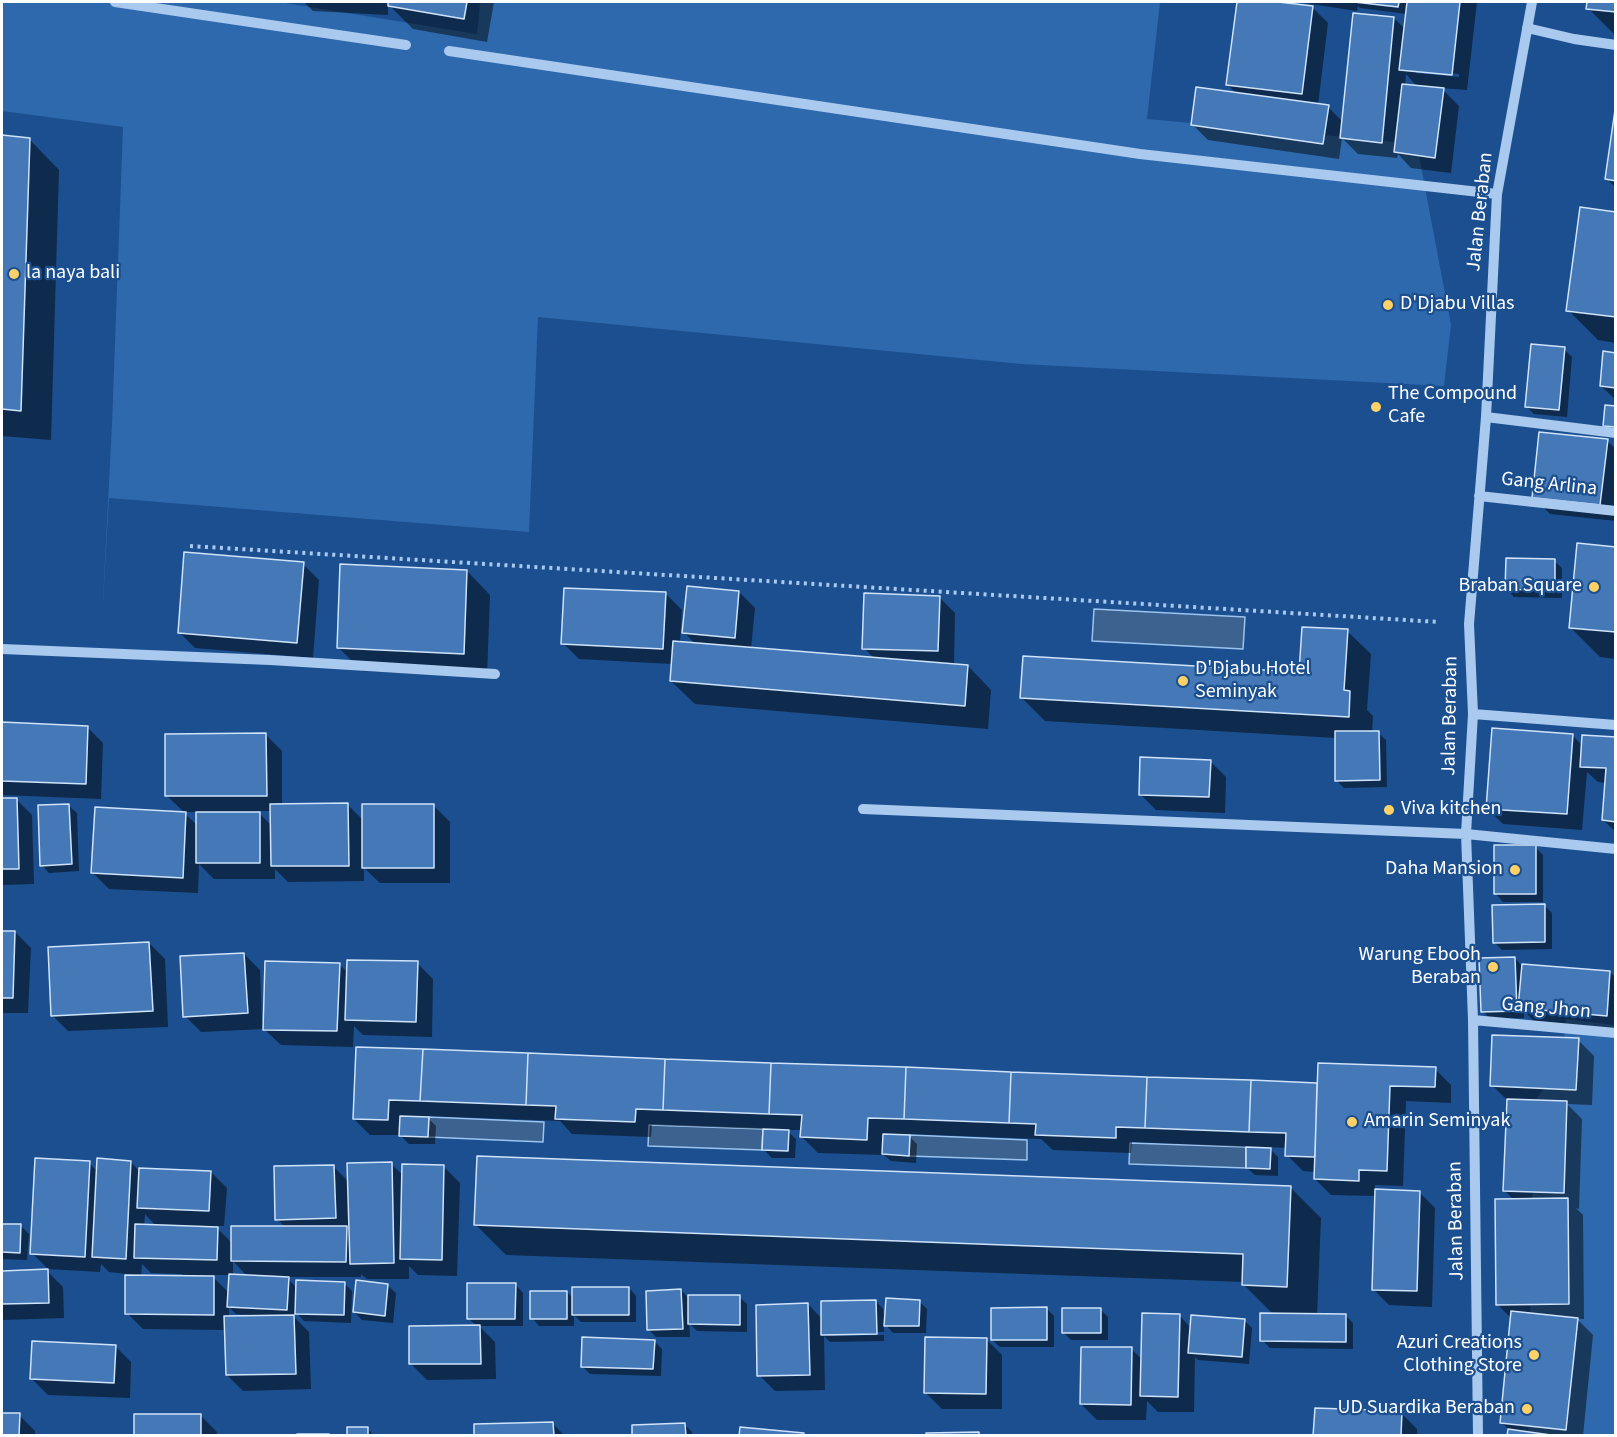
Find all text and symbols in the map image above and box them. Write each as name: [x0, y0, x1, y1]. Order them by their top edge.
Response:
street label: Jalan Beraban: [1463, 151, 1499, 273]
place label: la naya bali: [26, 262, 120, 286]
marker: la naya bali: [7, 267, 21, 281]
place label: D'Djabu Villas: [1400, 293, 1514, 317]
marker: D'Djabu Villas: [1381, 298, 1395, 312]
place label: The Compound Cafe: [1388, 383, 1517, 430]
marker: The Compound Cafe: [1369, 400, 1383, 414]
street label: Gang Arlina: [1500, 468, 1598, 502]
place label: Braban Square: [1458, 575, 1582, 599]
marker: Braban Square: [1587, 580, 1601, 594]
street label: Jalan Beraban: [1438, 656, 1464, 776]
place label: D'Djabu Hotel Seminyak: [1195, 658, 1311, 705]
marker: D'Djabu Hotel Seminyak: [1176, 674, 1190, 688]
place label: Viva kitchen: [1401, 798, 1501, 822]
marker: Viva kitchen: [1382, 803, 1396, 817]
place label: Daha Mansion: [1385, 858, 1503, 882]
marker: Daha Mansion: [1508, 863, 1522, 877]
place label: Warung Ebooh Beraban: [1359, 944, 1481, 991]
marker: Warung Ebooh Beraban: [1486, 960, 1500, 974]
street label: Gang Jhon: [1500, 993, 1592, 1025]
place label: Amarin Seminyak: [1364, 1110, 1510, 1134]
marker: Amarin Seminyak: [1345, 1115, 1359, 1129]
street label: Jalan Beraban: [1444, 1161, 1470, 1281]
place label: Azuri Creations Clothing Store: [1397, 1332, 1522, 1379]
marker: Azuri Creations Clothing Store: [1527, 1348, 1541, 1362]
place label: UD Suardika Beraban: [1338, 1397, 1515, 1421]
marker: UD Suardika Beraban: [1520, 1402, 1534, 1416]

